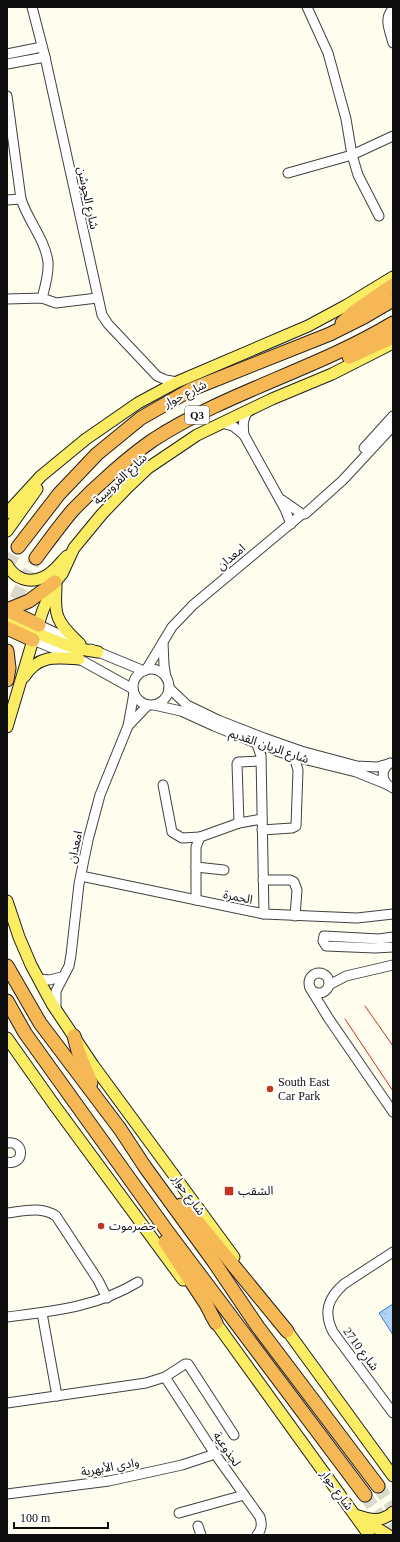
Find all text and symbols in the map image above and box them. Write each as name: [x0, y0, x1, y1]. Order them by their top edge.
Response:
street label: شارع الجوشن: [73, 165, 101, 231]
street label: شارع حوار: [160, 377, 210, 413]
road number: Q3: [185, 406, 209, 424]
street label: شارع الفروسية: [90, 451, 151, 509]
street label: امعدان: [214, 541, 248, 573]
street label: شارع الريان القديم: [226, 726, 311, 768]
street label: امعدان: [65, 829, 85, 865]
street label: الحمرة: [222, 887, 254, 907]
place label: South East Car Park: [278, 1075, 330, 1103]
marker: South East Car Park: [265, 1084, 275, 1094]
street label: شارع حوار: [167, 1171, 208, 1219]
place label: الشقب: [238, 1184, 273, 1198]
marker: الشقب: [223, 1185, 235, 1197]
place label: حضرموت: [109, 1219, 156, 1233]
marker: حضرموت: [96, 1221, 106, 1231]
street label: شارع 2710: [339, 1325, 382, 1375]
street label: لجذوعية: [210, 1429, 244, 1469]
street label: وادي الأبهرية: [80, 1455, 141, 1482]
street label: شارع حوار: [315, 1466, 356, 1514]
scale bar: [14, 1504, 108, 1530]
text: 100 m: [20, 1511, 51, 1525]

